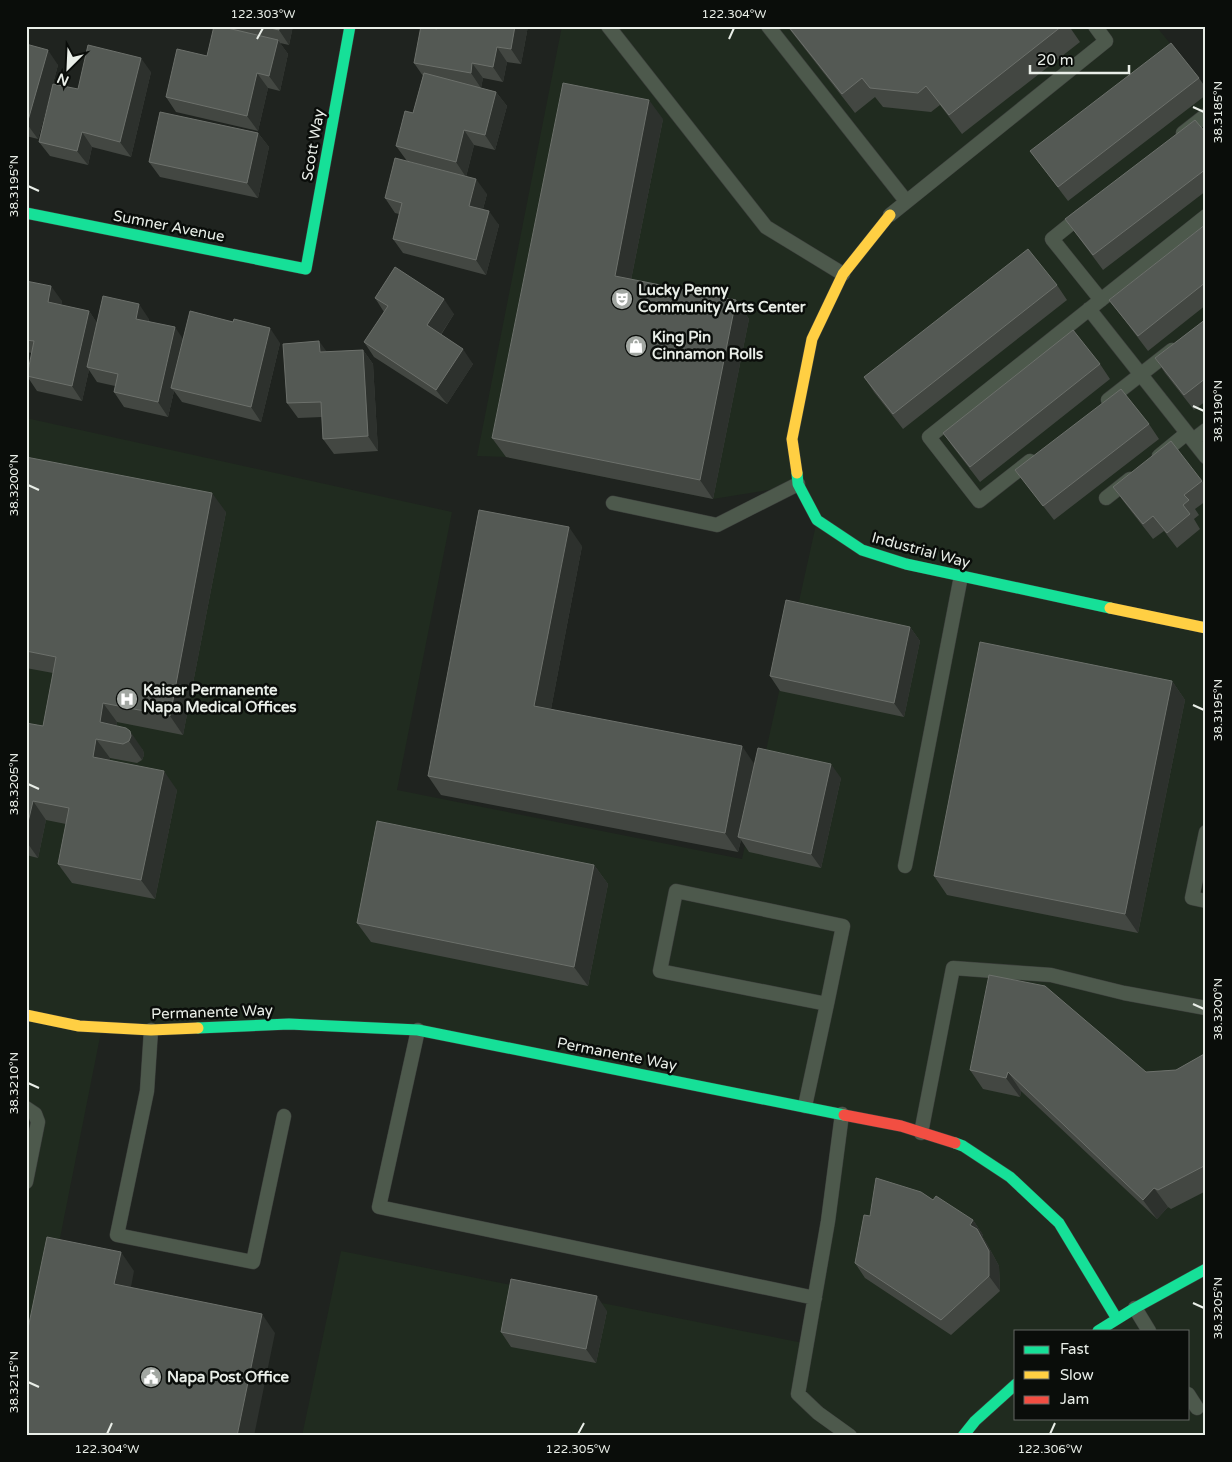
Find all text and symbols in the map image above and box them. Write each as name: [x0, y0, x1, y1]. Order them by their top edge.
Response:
text: 122.303°W: [230, 7, 296, 21]
text: 122.304°W: [701, 7, 767, 21]
north arrow: [42, 42, 92, 92]
scale bar: [1030, 42, 1128, 74]
text: 20 m: [1037, 51, 1074, 69]
text: N: [54, 69, 72, 89]
text: 38.3185°N: [1211, 81, 1225, 143]
street label: Scott Way: [298, 108, 328, 182]
text: 38.3195°N: [7, 155, 21, 217]
street label: Sumner Avenue: [112, 206, 226, 246]
place label: Lucky Penny Community Arts Center: [638, 281, 806, 317]
theatre icon: Lucky Penny Community Arts Center: [610, 287, 634, 311]
place label: King Pin Cinnamon Rolls: [652, 328, 763, 363]
shop icon: King Pin Cinnamon Rolls: [624, 334, 648, 358]
text: 38.3190°N: [1211, 380, 1225, 442]
text: 38.3200°N: [7, 454, 21, 516]
street label: Industrial Way: [870, 528, 972, 572]
text: 38.3195°N: [1211, 679, 1225, 741]
place label: Kaiser Permanente Napa Medical Offices: [143, 681, 297, 717]
hospital icon: Kaiser Permanente Napa Medical Offices: [115, 687, 139, 711]
text: 38.3205°N: [7, 753, 21, 815]
text: 38.3200°N: [1211, 978, 1225, 1040]
street label: Permanente Way: [151, 1001, 273, 1023]
street label: Permanente Way: [555, 1034, 679, 1074]
text: 38.3210°N: [7, 1052, 21, 1114]
text: 38.3205°N: [1211, 1277, 1225, 1339]
legend: [1014, 1330, 1190, 1420]
text: Fast: [1060, 1340, 1090, 1358]
text: 38.3215°N: [7, 1351, 21, 1413]
public building icon: Napa Post Office: [139, 1365, 163, 1389]
text: Slow: [1060, 1366, 1094, 1384]
place label: Napa Post Office: [167, 1368, 290, 1387]
text: Jam: [1060, 1390, 1089, 1408]
text: 122.304°W: [74, 1442, 140, 1456]
text: 122.305°W: [546, 1442, 610, 1456]
text: 122.306°W: [1018, 1442, 1082, 1456]

